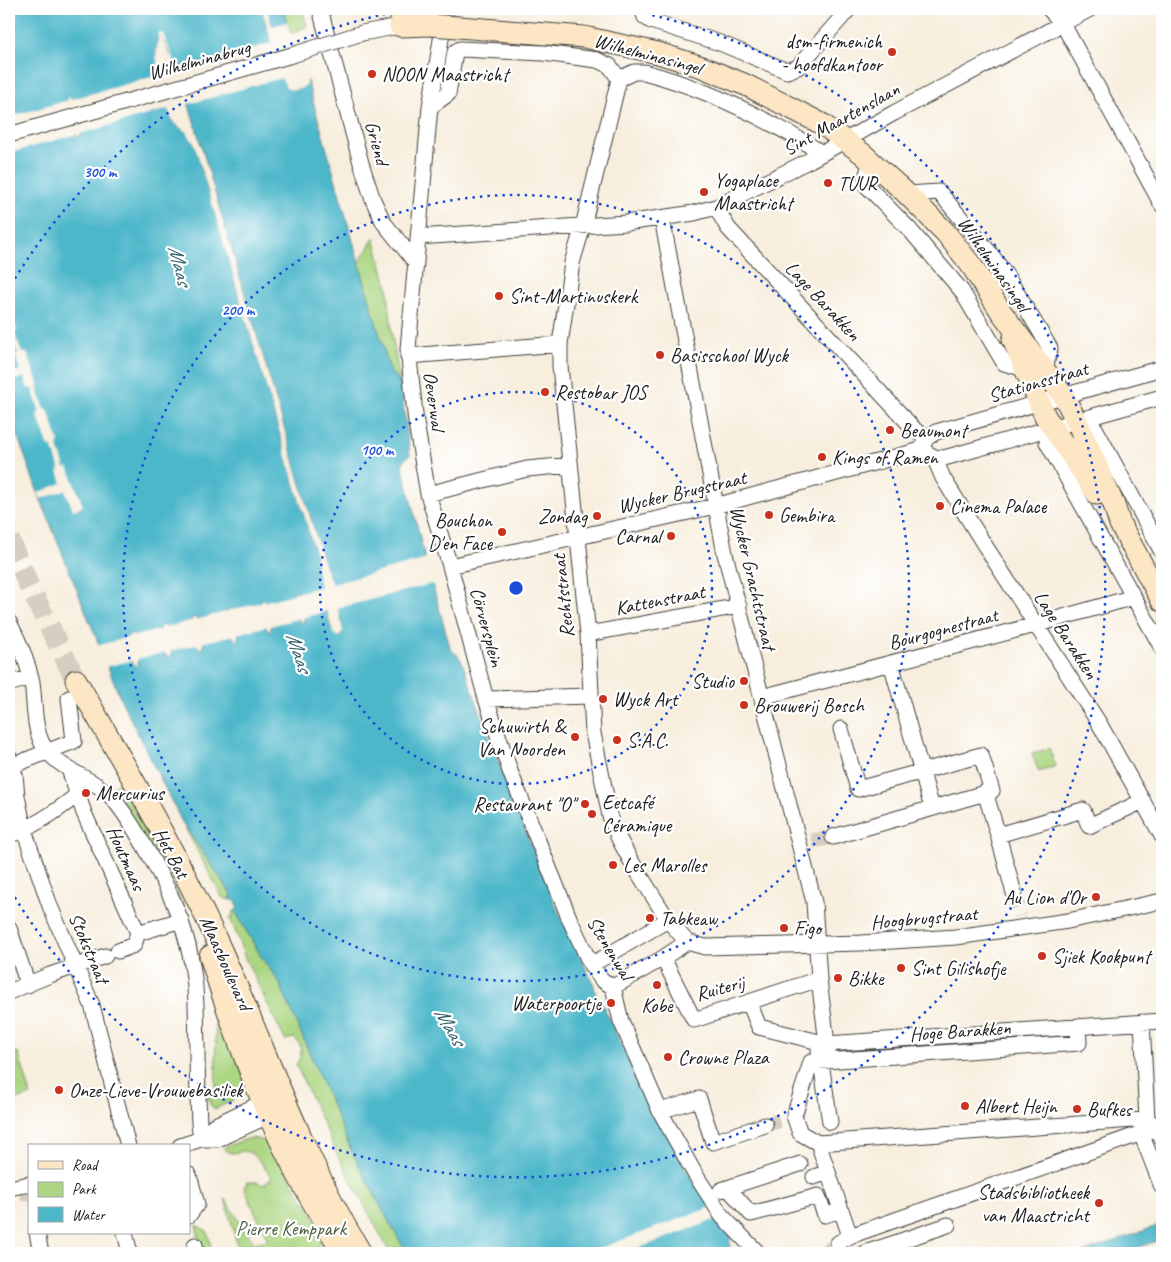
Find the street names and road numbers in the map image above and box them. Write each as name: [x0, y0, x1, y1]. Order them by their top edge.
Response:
street label: Wilhelminasingel: [591, 28, 708, 81]
street label: Wilhelminabrug: [145, 34, 254, 86]
street label: Sint Maartenslaan: [778, 76, 905, 161]
street label: Griend: [359, 118, 396, 171]
street label: Wilhelminasingel: [952, 212, 1038, 319]
street label: Lage Barakken: [780, 256, 867, 347]
street label: Stationsstraat: [985, 355, 1093, 408]
street label: Oeverwal: [418, 370, 451, 435]
street label: Wycker Brugstraat: [615, 465, 751, 519]
street label: Wycker Grachtstraat: [724, 504, 782, 656]
street label: Rechtstraat: [546, 551, 580, 639]
street label: Kattenstraat: [613, 579, 709, 621]
street label: Cörversplein: [464, 585, 510, 670]
street label: Lage Barakken: [1028, 586, 1104, 685]
street label: Bourgognestraat: [886, 602, 1003, 656]
street label: Houtmaas: [101, 822, 152, 896]
street label: Het Bat: [147, 823, 196, 885]
street label: Hoogbrugstraat: [870, 901, 981, 935]
street label: Stokstraat: [63, 909, 116, 990]
street label: Maasboulevard: [194, 912, 259, 1017]
street label: Stenenwal: [581, 912, 641, 987]
street label: Ruiterij: [693, 969, 749, 1006]
street label: Hoge Barakken: [909, 1015, 1012, 1047]

